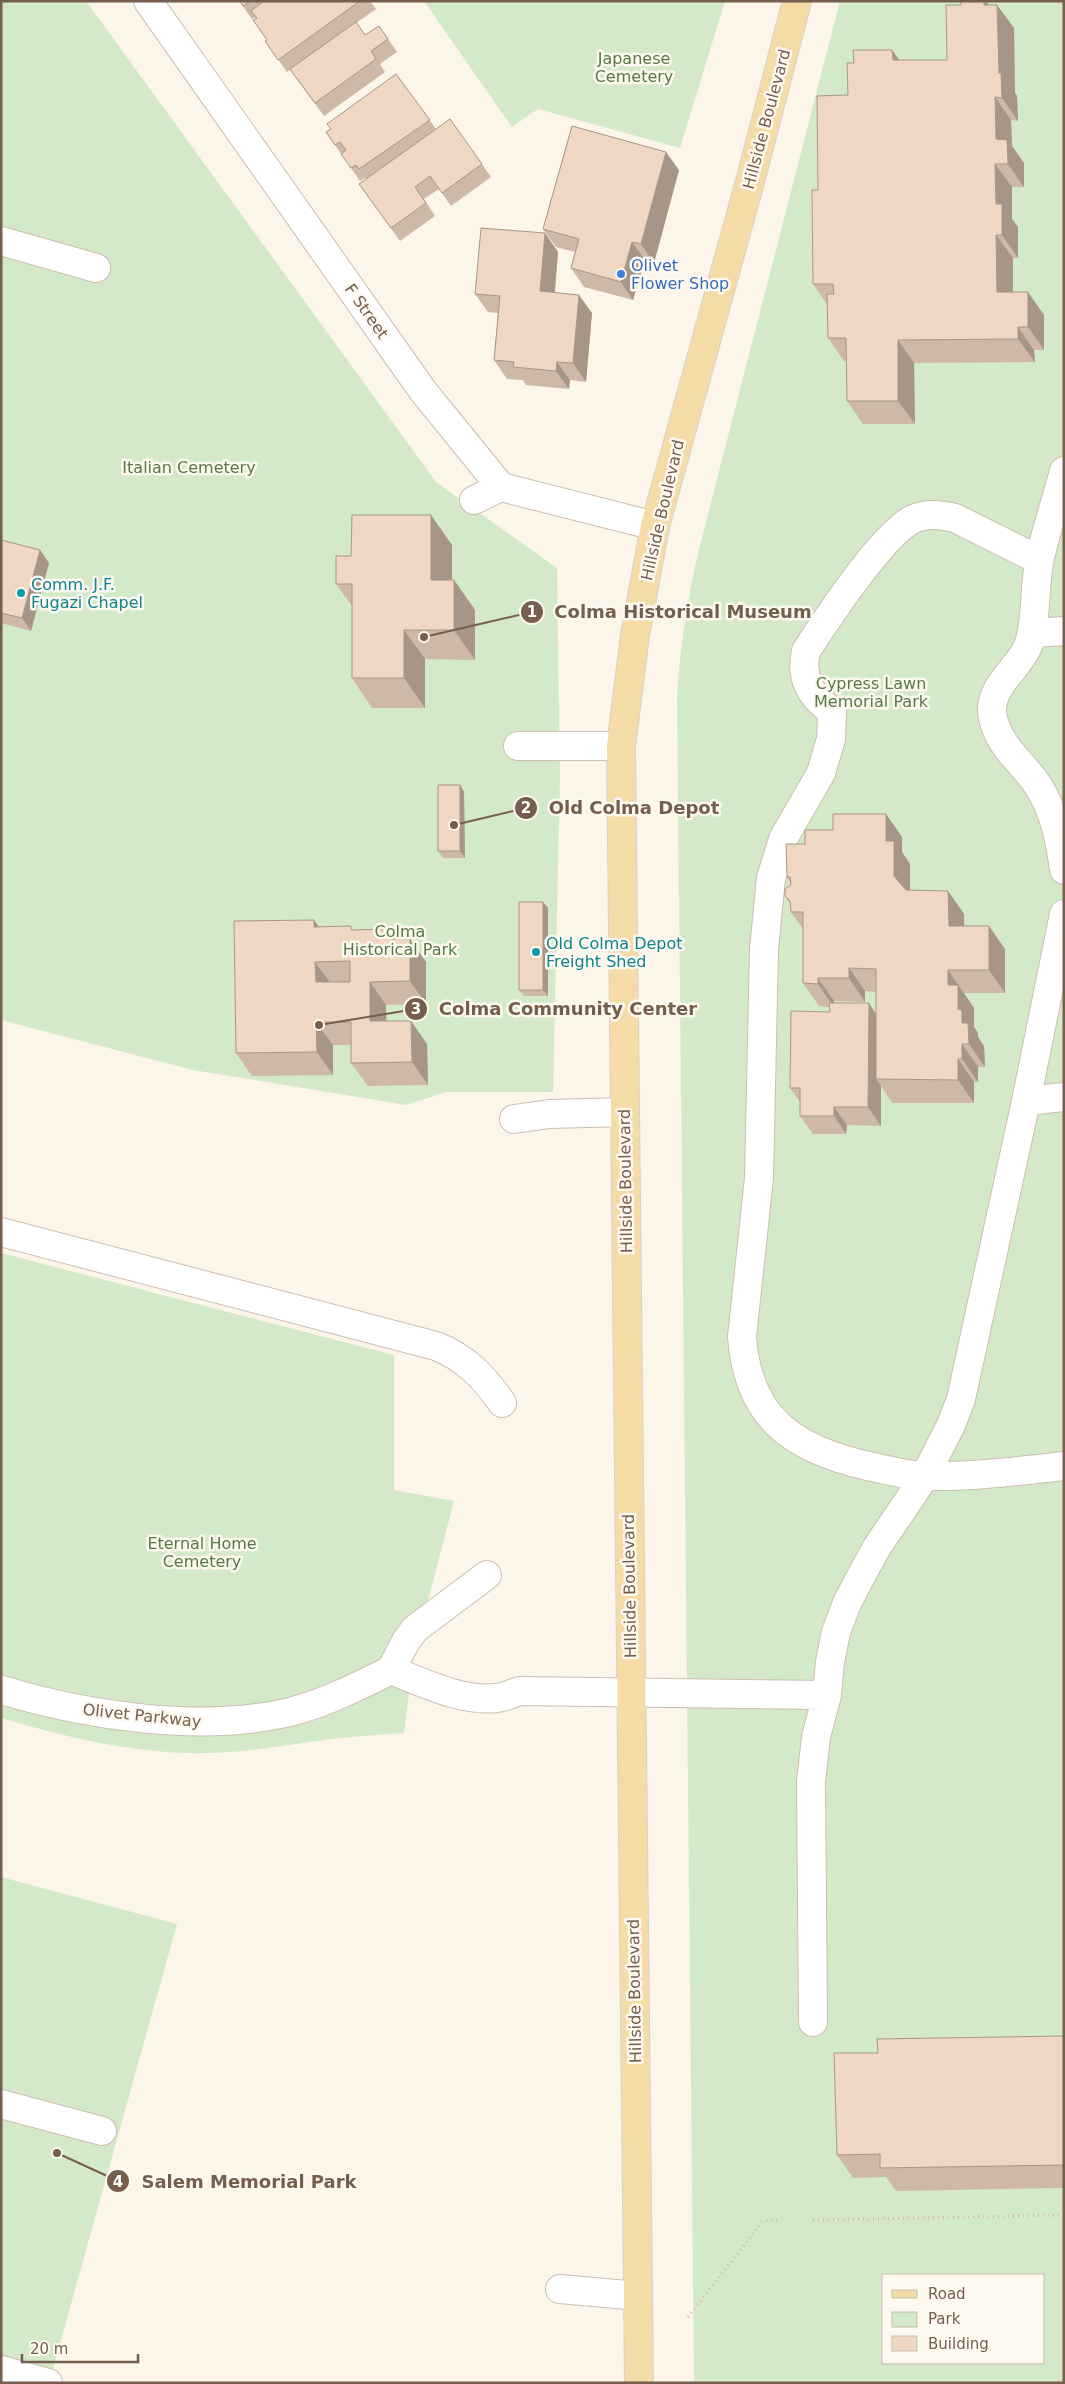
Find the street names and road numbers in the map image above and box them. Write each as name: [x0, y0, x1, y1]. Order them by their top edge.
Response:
street label: Hillside Boulevard: [739, 47, 794, 191]
street label: F Street: [341, 280, 392, 343]
street label: Hillside Boulevard: [637, 438, 688, 582]
street label: Hillside Boulevard: [615, 1109, 636, 1253]
street label: Hillside Boulevard: [619, 1514, 640, 1658]
street label: Olivet Parkway: [82, 1700, 202, 1731]
street label: Hillside Boulevard: [624, 1919, 645, 2063]

